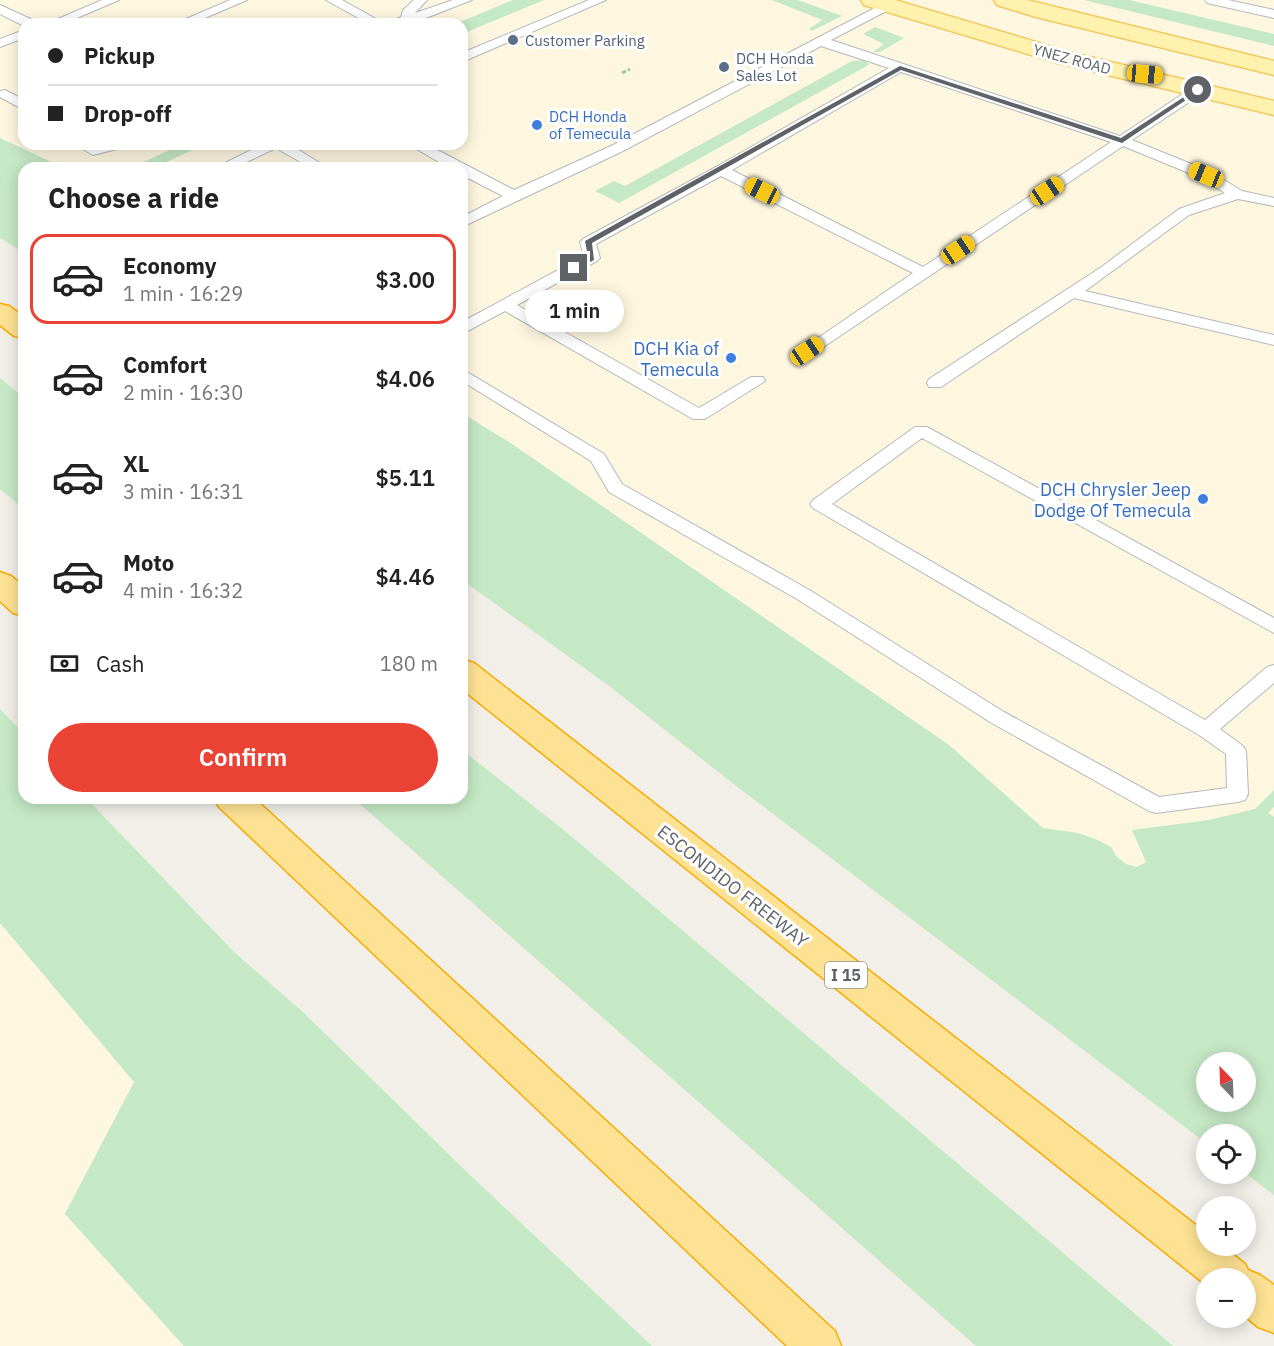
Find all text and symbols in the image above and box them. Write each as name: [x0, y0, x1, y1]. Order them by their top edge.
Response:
place label: Customer Parking: [525, 31, 645, 50]
marker: Customer Parking: [506, 33, 520, 47]
street label: YNEZ ROAD: [1031, 39, 1113, 79]
text: Pickup: [84, 41, 155, 70]
place label: DCH Honda Sales Lot: [736, 49, 814, 85]
marker: DCH Honda Sales Lot: [717, 60, 731, 74]
car: [1126, 63, 1164, 85]
route start: [1184, 76, 1211, 103]
text: Drop-off: [84, 99, 171, 128]
place label: DCH Honda of Temecula: [549, 107, 631, 143]
marker: DCH Honda of Temecula: [530, 118, 544, 132]
car: [1186, 160, 1226, 190]
car: [1027, 173, 1067, 209]
car: [742, 175, 782, 207]
text: Choose a ride: [48, 180, 219, 215]
car: [938, 232, 978, 268]
text: Economy: [123, 251, 217, 280]
icon: car: [51, 252, 105, 306]
route end: [560, 254, 587, 281]
text: $3.00: [376, 265, 435, 294]
text: 1 min · 16:29: [123, 280, 243, 307]
callout: 1 min: [524, 289, 624, 331]
text: 1 min: [549, 297, 600, 324]
car: [787, 333, 827, 369]
place label: DCH Kia of Temecula: [633, 337, 719, 381]
text: Comfort: [123, 350, 207, 379]
icon: car: [51, 351, 105, 405]
marker: DCH Kia of Temecula: [724, 351, 738, 365]
text: $4.06: [376, 364, 435, 393]
text: 2 min · 16:30: [123, 379, 243, 406]
text: XL: [123, 449, 149, 478]
icon: car: [51, 450, 105, 504]
text: $5.11: [376, 463, 435, 492]
text: 3 min · 16:31: [123, 478, 243, 505]
place label: DCH Chrysler Jeep Dodge Of Temecula: [1034, 478, 1191, 522]
marker: DCH Chrysler Jeep Dodge Of Temecula: [1196, 492, 1210, 506]
text: Moto: [123, 548, 174, 577]
icon: car: [51, 549, 105, 603]
text: $4.46: [376, 562, 435, 591]
text: 4 min · 16:32: [123, 577, 243, 604]
icon: cash: [48, 647, 81, 680]
text: Cash: [96, 649, 145, 678]
text: 180 m: [380, 650, 438, 677]
button: Confirm: [48, 723, 438, 792]
street label: ESCONDIDO FREEWAY: [653, 820, 813, 952]
road number: I 15: [825, 962, 867, 988]
north arrow: [1196, 1052, 1256, 1112]
map controls: [1196, 1052, 1256, 1328]
button: locate: [1196, 1124, 1256, 1184]
button: +: [1196, 1196, 1256, 1256]
button: −: [1196, 1268, 1256, 1328]

